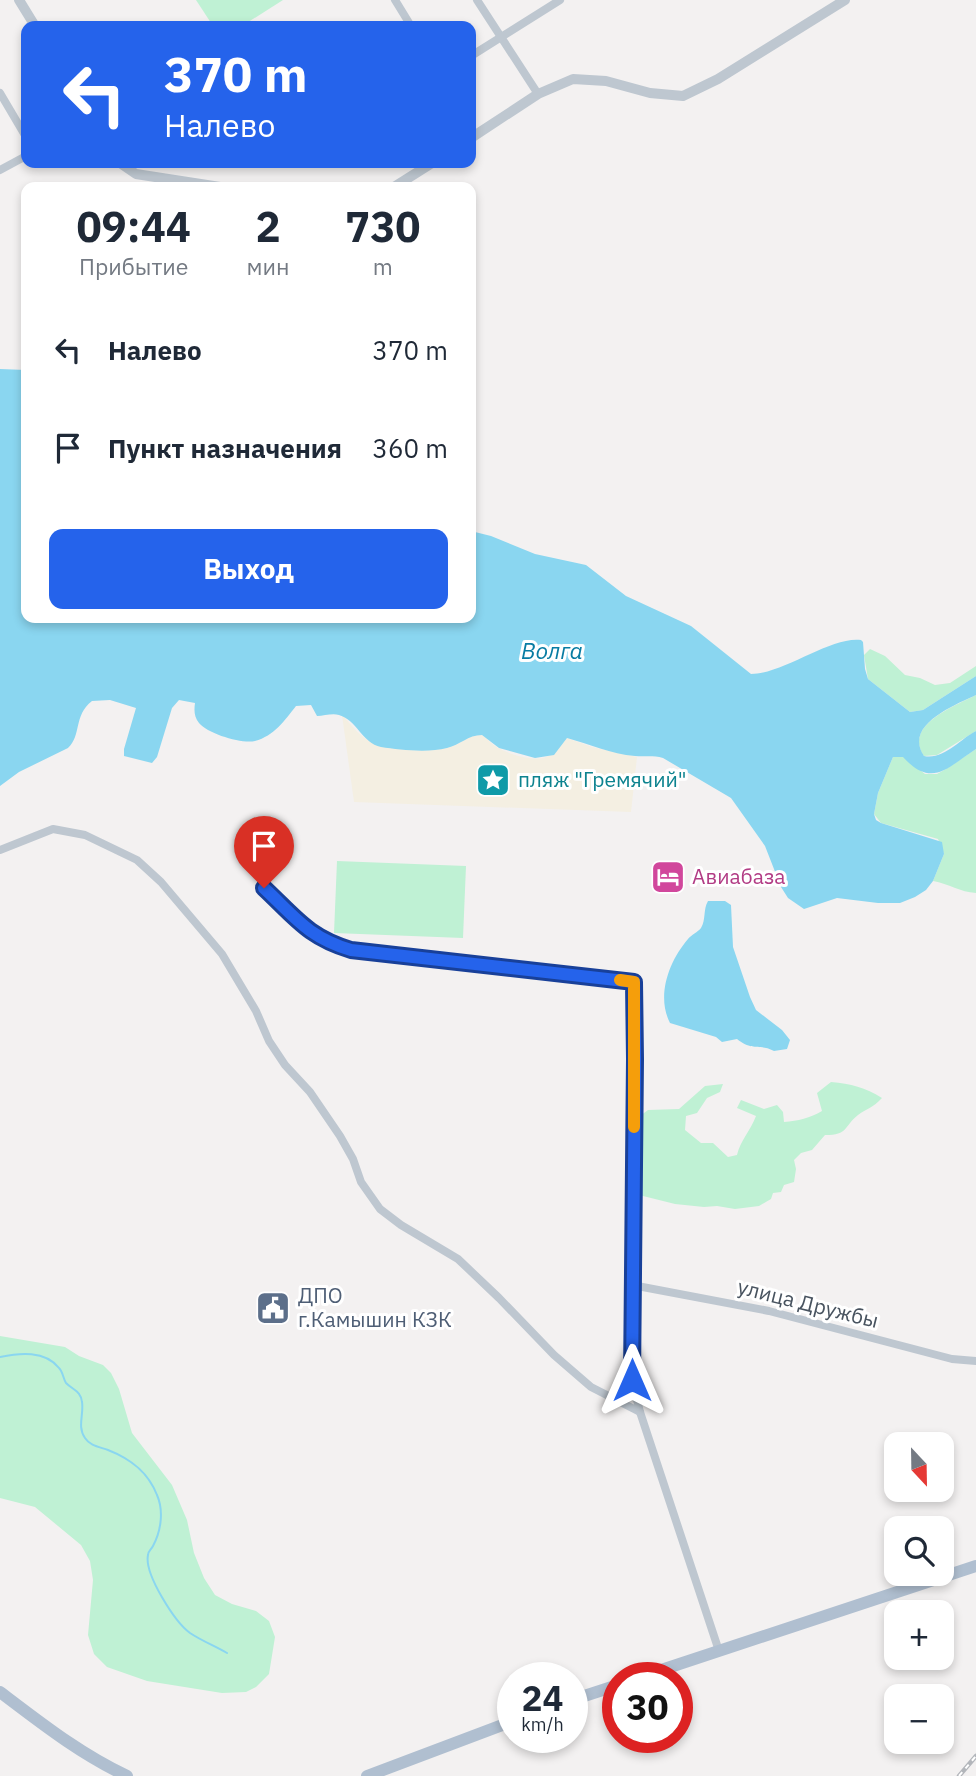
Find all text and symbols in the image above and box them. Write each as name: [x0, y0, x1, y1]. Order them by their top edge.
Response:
text: 370 m: [164, 42, 308, 105]
icon: left: [49, 49, 140, 140]
text: Налево: [164, 104, 275, 146]
text: 09:44: [76, 199, 191, 254]
text: 2: [255, 199, 281, 254]
text: 730: [345, 199, 421, 254]
text: Прибытие: [79, 251, 188, 281]
text: мин: [246, 251, 290, 281]
text: m: [373, 251, 393, 281]
icon: left: [49, 331, 87, 369]
text: Налево: [108, 333, 202, 367]
text: 370 m: [372, 333, 448, 367]
icon: arrive: [49, 429, 87, 467]
text: Пункт назначения: [108, 431, 342, 465]
text: 360 m: [372, 431, 448, 465]
button: Выход: [49, 529, 448, 609]
water label: Волга: [521, 635, 583, 665]
place icon: пляж "Гремячий": [474, 761, 512, 799]
place label: пляж "Гремячий": [518, 765, 687, 793]
pin: [234, 816, 294, 888]
icon: arrive: [245, 827, 283, 865]
hotel icon: Авиабаза: [649, 858, 687, 896]
place label: Авиабаза: [692, 862, 786, 890]
street label: улица Дружбы: [735, 1272, 882, 1334]
place label: ДПО г.Камышин КЗК: [298, 1281, 452, 1333]
public building icon: ДПО г.Камышин КЗК: [254, 1289, 292, 1327]
position arrow: [595, 1343, 669, 1417]
north arrow: [884, 1432, 954, 1502]
map controls: [884, 1432, 954, 1754]
button: search: [884, 1516, 954, 1586]
button: +: [884, 1600, 954, 1670]
speed limit sign: 30: [602, 1662, 693, 1753]
text: 24: [521, 1675, 564, 1721]
button: −: [884, 1684, 954, 1754]
text: km/h: [521, 1713, 564, 1736]

